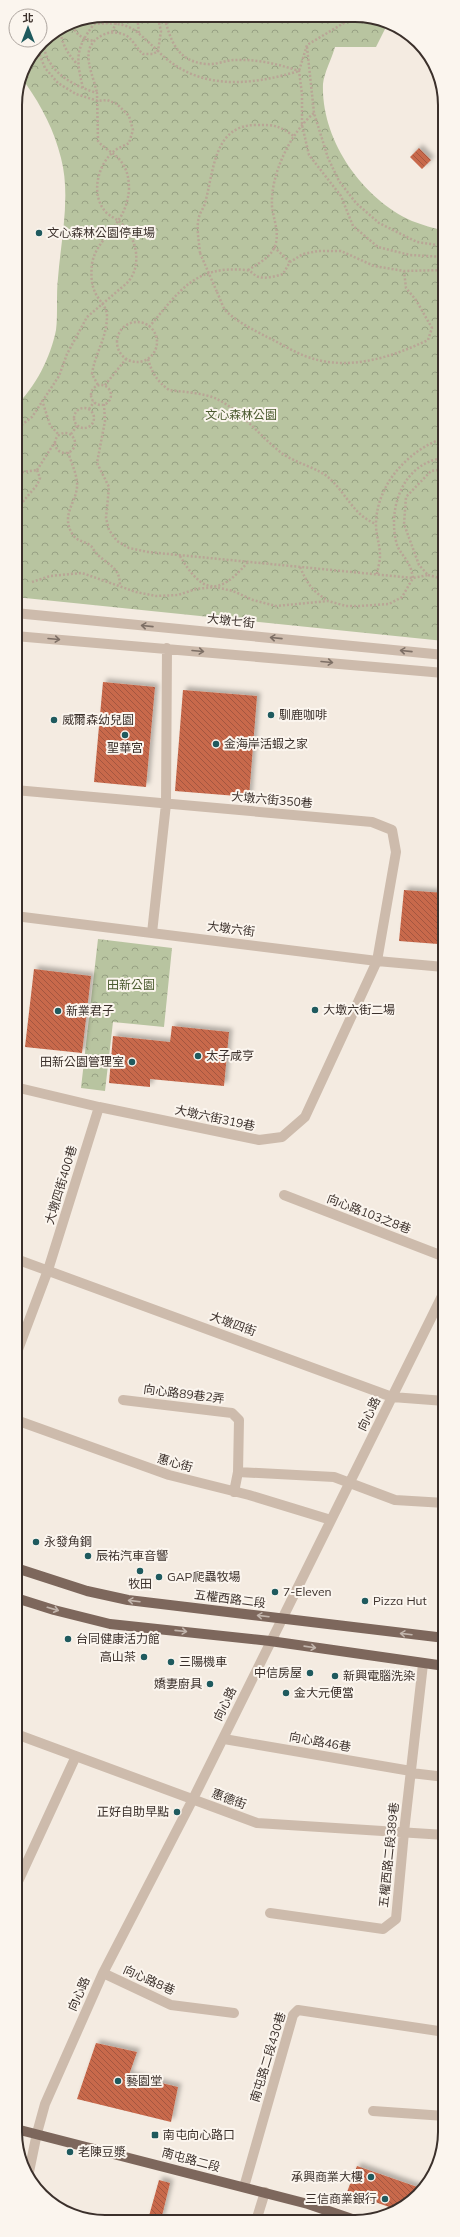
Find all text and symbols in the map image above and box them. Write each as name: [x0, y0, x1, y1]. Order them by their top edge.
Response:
north arrow: [8, 8, 48, 48]
text: 北: [23, 11, 34, 25]
place label: 文心森林公園停車場: [47, 225, 155, 240]
marker: 文心森林公園停車場: [34, 228, 44, 238]
park label: 文心森林公園: [205, 407, 277, 422]
street label: 大墩七街: [206, 611, 256, 630]
one-way arrow: [141, 622, 154, 630]
one-way arrow: [47, 635, 60, 642]
one-way arrow: [270, 635, 283, 642]
one-way arrow: [191, 647, 204, 654]
one-way arrow: [400, 647, 413, 655]
one-way arrow: [320, 658, 333, 666]
place label: 馴鹿咖啡: [279, 707, 327, 722]
marker: 馴鹿咖啡: [266, 710, 276, 720]
place label: 威爾森幼兒園: [62, 712, 134, 727]
marker: 威爾森幼兒園: [49, 715, 59, 725]
marker: 聖華宮: [120, 730, 130, 740]
place label: 金海岸活蝦之家: [224, 736, 308, 751]
marker: 金海岸活蝦之家: [211, 739, 221, 749]
place label: 聖華宮: [107, 740, 143, 755]
street label: 大墩六街350巷: [231, 788, 313, 811]
street label: 大墩六街: [206, 918, 256, 939]
park label: 田新公園: [107, 977, 155, 992]
place label: 大墩六街二場: [323, 1002, 395, 1017]
place label: 新業君子: [66, 1003, 114, 1018]
marker: 大墩六街二場: [310, 1005, 320, 1015]
marker: 新業君子: [53, 1006, 63, 1016]
place label: 太子咸亨: [206, 1048, 254, 1063]
marker: 太子咸亨: [193, 1051, 203, 1061]
place label: 田新公園管理室: [40, 1054, 124, 1069]
marker: 田新公園管理室: [127, 1057, 137, 1067]
street label: 大墩六街319巷: [174, 1102, 257, 1133]
street label: 大墩四街400巷: [41, 1144, 80, 1226]
street label: 向心路103之8巷: [325, 1191, 413, 1236]
street label: 大墩四街: [208, 1308, 258, 1339]
street label: 向心路89巷2弄: [143, 1381, 225, 1406]
street label: 向心路: [354, 1394, 383, 1433]
street label: 惠心街: [156, 1450, 195, 1475]
place label: 永發角鋼: [44, 1534, 92, 1549]
marker: 永發角鋼: [31, 1537, 41, 1547]
place label: 辰祐汽車音響: [96, 1548, 168, 1563]
marker: 辰祐汽車音響: [83, 1551, 93, 1561]
marker: 牧田: [135, 1566, 145, 1576]
place label: GAP爬蟲牧場: [167, 1569, 240, 1584]
marker: GAP爬蟲牧場: [154, 1572, 164, 1582]
place label: 牧田: [128, 1576, 152, 1591]
place label: 7-Eleven: [283, 1584, 332, 1599]
street label: 五權西路二段: [193, 1587, 267, 1610]
marker: 7-Eleven: [270, 1587, 280, 1597]
place label: Pizza Hut: [373, 1593, 427, 1608]
marker: Pizza Hut: [360, 1596, 370, 1606]
one-way arrow: [128, 1597, 141, 1605]
one-way arrow: [46, 1606, 59, 1613]
one-way arrow: [257, 1612, 270, 1620]
one-way arrow: [174, 1628, 187, 1635]
one-way arrow: [400, 1630, 413, 1638]
place label: 台同健康活力館: [76, 1631, 160, 1646]
marker: 台同健康活力館: [63, 1634, 73, 1644]
one-way arrow: [303, 1643, 316, 1651]
place label: 高山茶: [100, 1649, 136, 1664]
marker: 高山茶: [139, 1652, 149, 1662]
place label: 三陽機車: [179, 1654, 227, 1669]
marker: 三陽機車: [166, 1657, 176, 1667]
place label: 中信房屋: [254, 1665, 302, 1680]
marker: 中信房屋: [305, 1668, 315, 1678]
place label: 新興電腦洗染: [343, 1668, 415, 1683]
marker: 新興電腦洗染: [330, 1671, 340, 1681]
place label: 嬌妻廚具: [154, 1676, 202, 1691]
marker: 嬌妻廚具: [205, 1679, 215, 1689]
street label: 向心路: [210, 1684, 239, 1723]
place label: 金大元便當: [294, 1685, 354, 1700]
marker: 金大元便當: [281, 1688, 291, 1698]
street label: 向心路46巷: [288, 1729, 352, 1754]
street label: 惠德街: [210, 1785, 249, 1812]
street label: 五權西路二段389巷: [376, 1802, 401, 1908]
place label: 正好自助早點: [97, 1804, 169, 1819]
marker: 正好自助早點: [172, 1807, 182, 1817]
street label: 向心路8巷: [121, 1961, 177, 1998]
street label: 向心路: [64, 1974, 93, 2013]
street label: 南屯路二段430巷: [247, 2010, 288, 2104]
place label: 藝園堂: [126, 2073, 162, 2088]
marker: 藝園堂: [113, 2076, 123, 2086]
place label: 南屯向心路口: [163, 2127, 235, 2142]
marker: 南屯向心路口: [150, 2130, 160, 2140]
place label: 老陳豆漿: [78, 2144, 126, 2159]
street label: 南屯路二段: [160, 2145, 222, 2175]
marker: 老陳豆漿: [65, 2147, 75, 2157]
place label: 承興商業大樓: [291, 2169, 363, 2184]
marker: 承興商業大樓: [366, 2172, 376, 2182]
place label: 三信商業銀行: [305, 2191, 377, 2206]
marker: 三信商業銀行: [380, 2194, 390, 2204]

